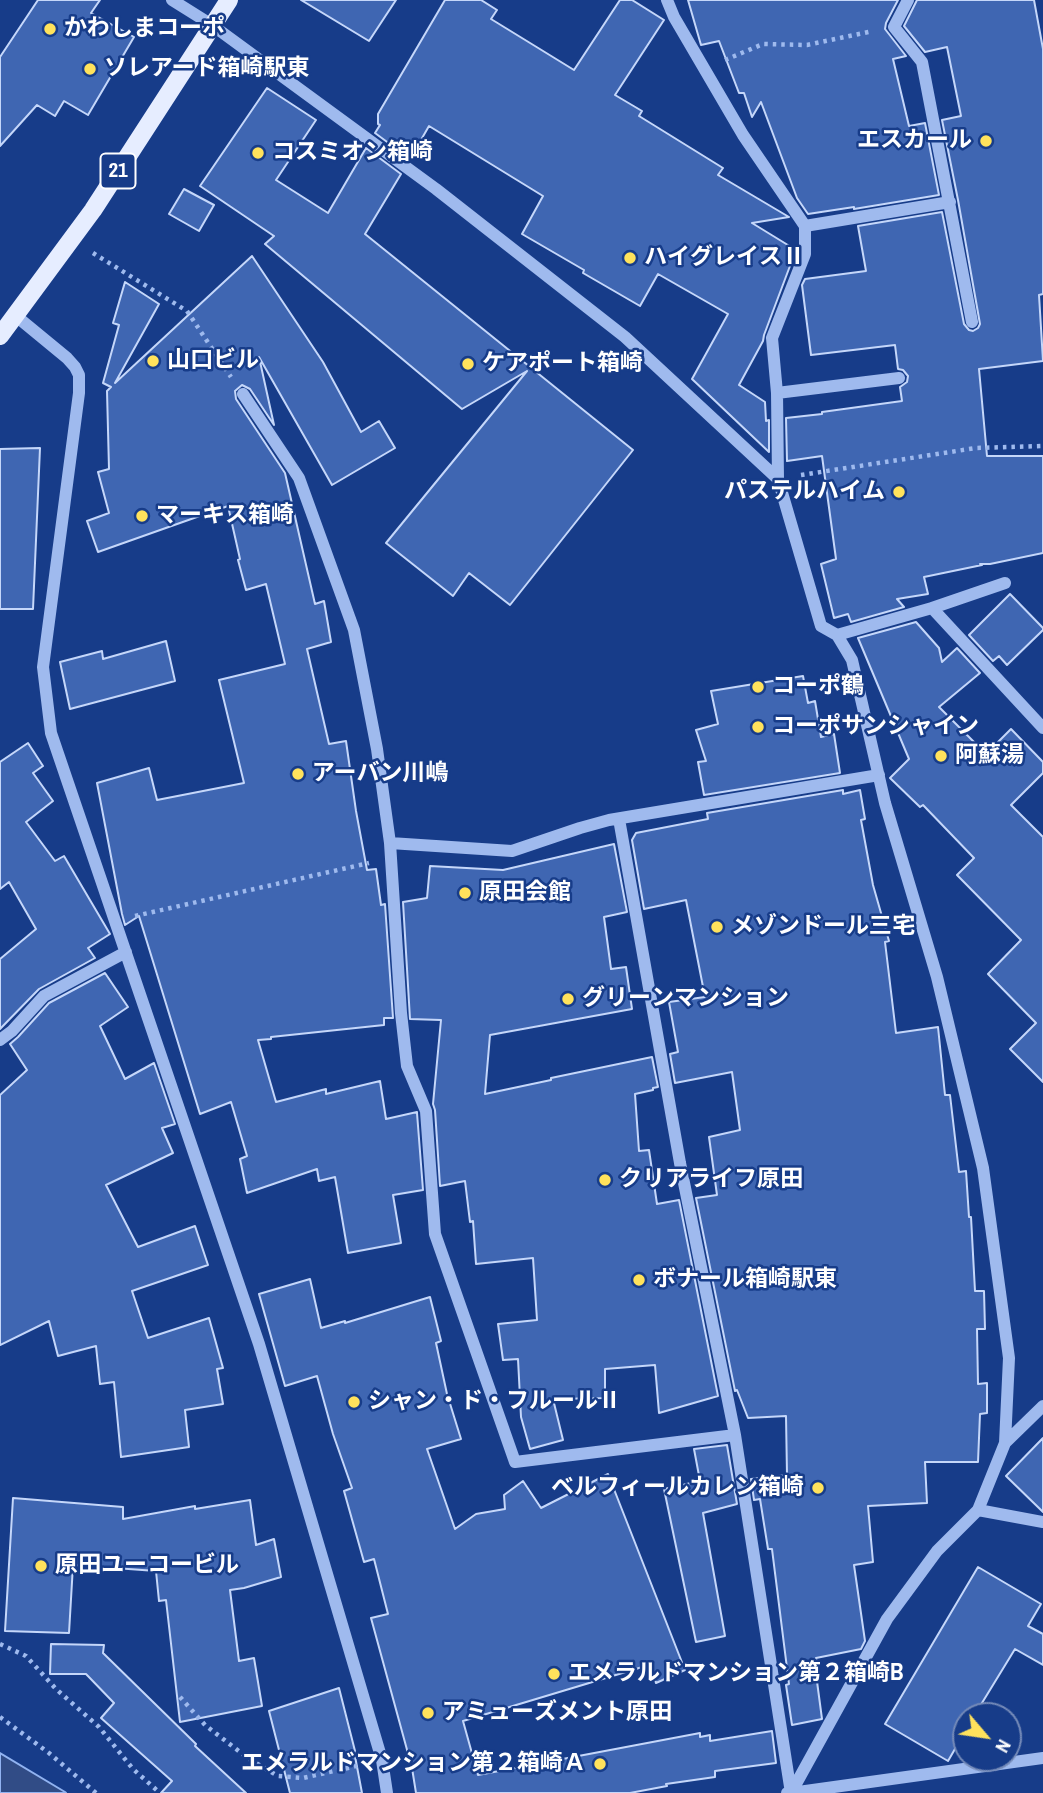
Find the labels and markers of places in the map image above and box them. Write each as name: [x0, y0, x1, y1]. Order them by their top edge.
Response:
place label: かわしまコーポ: [64, 15, 225, 43]
marker: かわしまコーポ: [42, 21, 58, 37]
place label: ソレアード箱崎駅東: [104, 55, 310, 83]
marker: ソレアード箱崎駅東: [82, 61, 98, 77]
place label: エスカール: [857, 127, 972, 155]
marker: エスカール: [978, 133, 994, 149]
place label: コスミオン箱崎: [272, 139, 433, 167]
marker: コスミオン箱崎: [250, 145, 266, 161]
place label: ハイグレイスⅡ: [644, 244, 805, 272]
marker: ハイグレイスⅡ: [622, 250, 638, 266]
place label: 山口ビル: [167, 347, 259, 375]
place label: ケアポート箱崎: [482, 350, 643, 378]
marker: 山口ビル: [145, 353, 161, 369]
marker: ケアポート箱崎: [460, 356, 476, 372]
place label: パステルハイム: [724, 478, 885, 506]
marker: パステルハイム: [891, 484, 907, 500]
place label: マーキス箱崎: [156, 502, 294, 530]
marker: マーキス箱崎: [134, 508, 150, 524]
place label: コーポ鶴: [772, 673, 864, 701]
marker: コーポ鶴: [750, 679, 766, 695]
place label: コーポサンシャイン: [772, 713, 979, 741]
marker: コーポサンシャイン: [750, 719, 766, 735]
place label: 阿蘇湯: [955, 742, 1024, 770]
marker: 阿蘇湯: [933, 748, 949, 764]
place label: アーバン川嶋: [312, 760, 449, 788]
marker: アーバン川嶋: [290, 766, 306, 782]
place label: 原田会館: [479, 879, 571, 907]
marker: 原田会館: [457, 885, 473, 901]
place label: メゾンドール三宅: [731, 913, 915, 941]
marker: メゾンドール三宅: [709, 919, 725, 935]
place label: グリーンマンション: [582, 985, 789, 1013]
marker: グリーンマンション: [560, 991, 576, 1007]
place label: クリアライフ原田: [619, 1166, 803, 1194]
marker: クリアライフ原田: [597, 1172, 613, 1188]
place label: ボナール箱崎駅東: [653, 1266, 837, 1294]
marker: ボナール箱崎駅東: [631, 1272, 647, 1288]
place label: シャン・ド・フルールⅡ: [368, 1388, 621, 1416]
marker: シャン・ド・フルールⅡ: [346, 1394, 362, 1410]
place label: ベルフィールカレン箱崎: [551, 1474, 804, 1502]
marker: ベルフィールカレン箱崎: [810, 1480, 826, 1496]
place label: 原田ユーコービル: [55, 1552, 239, 1580]
marker: 原田ユーコービル: [33, 1558, 49, 1574]
place label: エメラルドマンション第２箱崎B: [568, 1660, 904, 1688]
marker: エメラルドマンション第２箱崎B: [546, 1666, 562, 1682]
place label: アミューズメント原田: [442, 1699, 672, 1727]
marker: アミューズメント原田: [420, 1705, 436, 1721]
place label: エメラルドマンション第２箱崎Ａ: [241, 1750, 586, 1778]
marker: エメラルドマンション第２箱崎Ａ: [592, 1756, 608, 1772]

